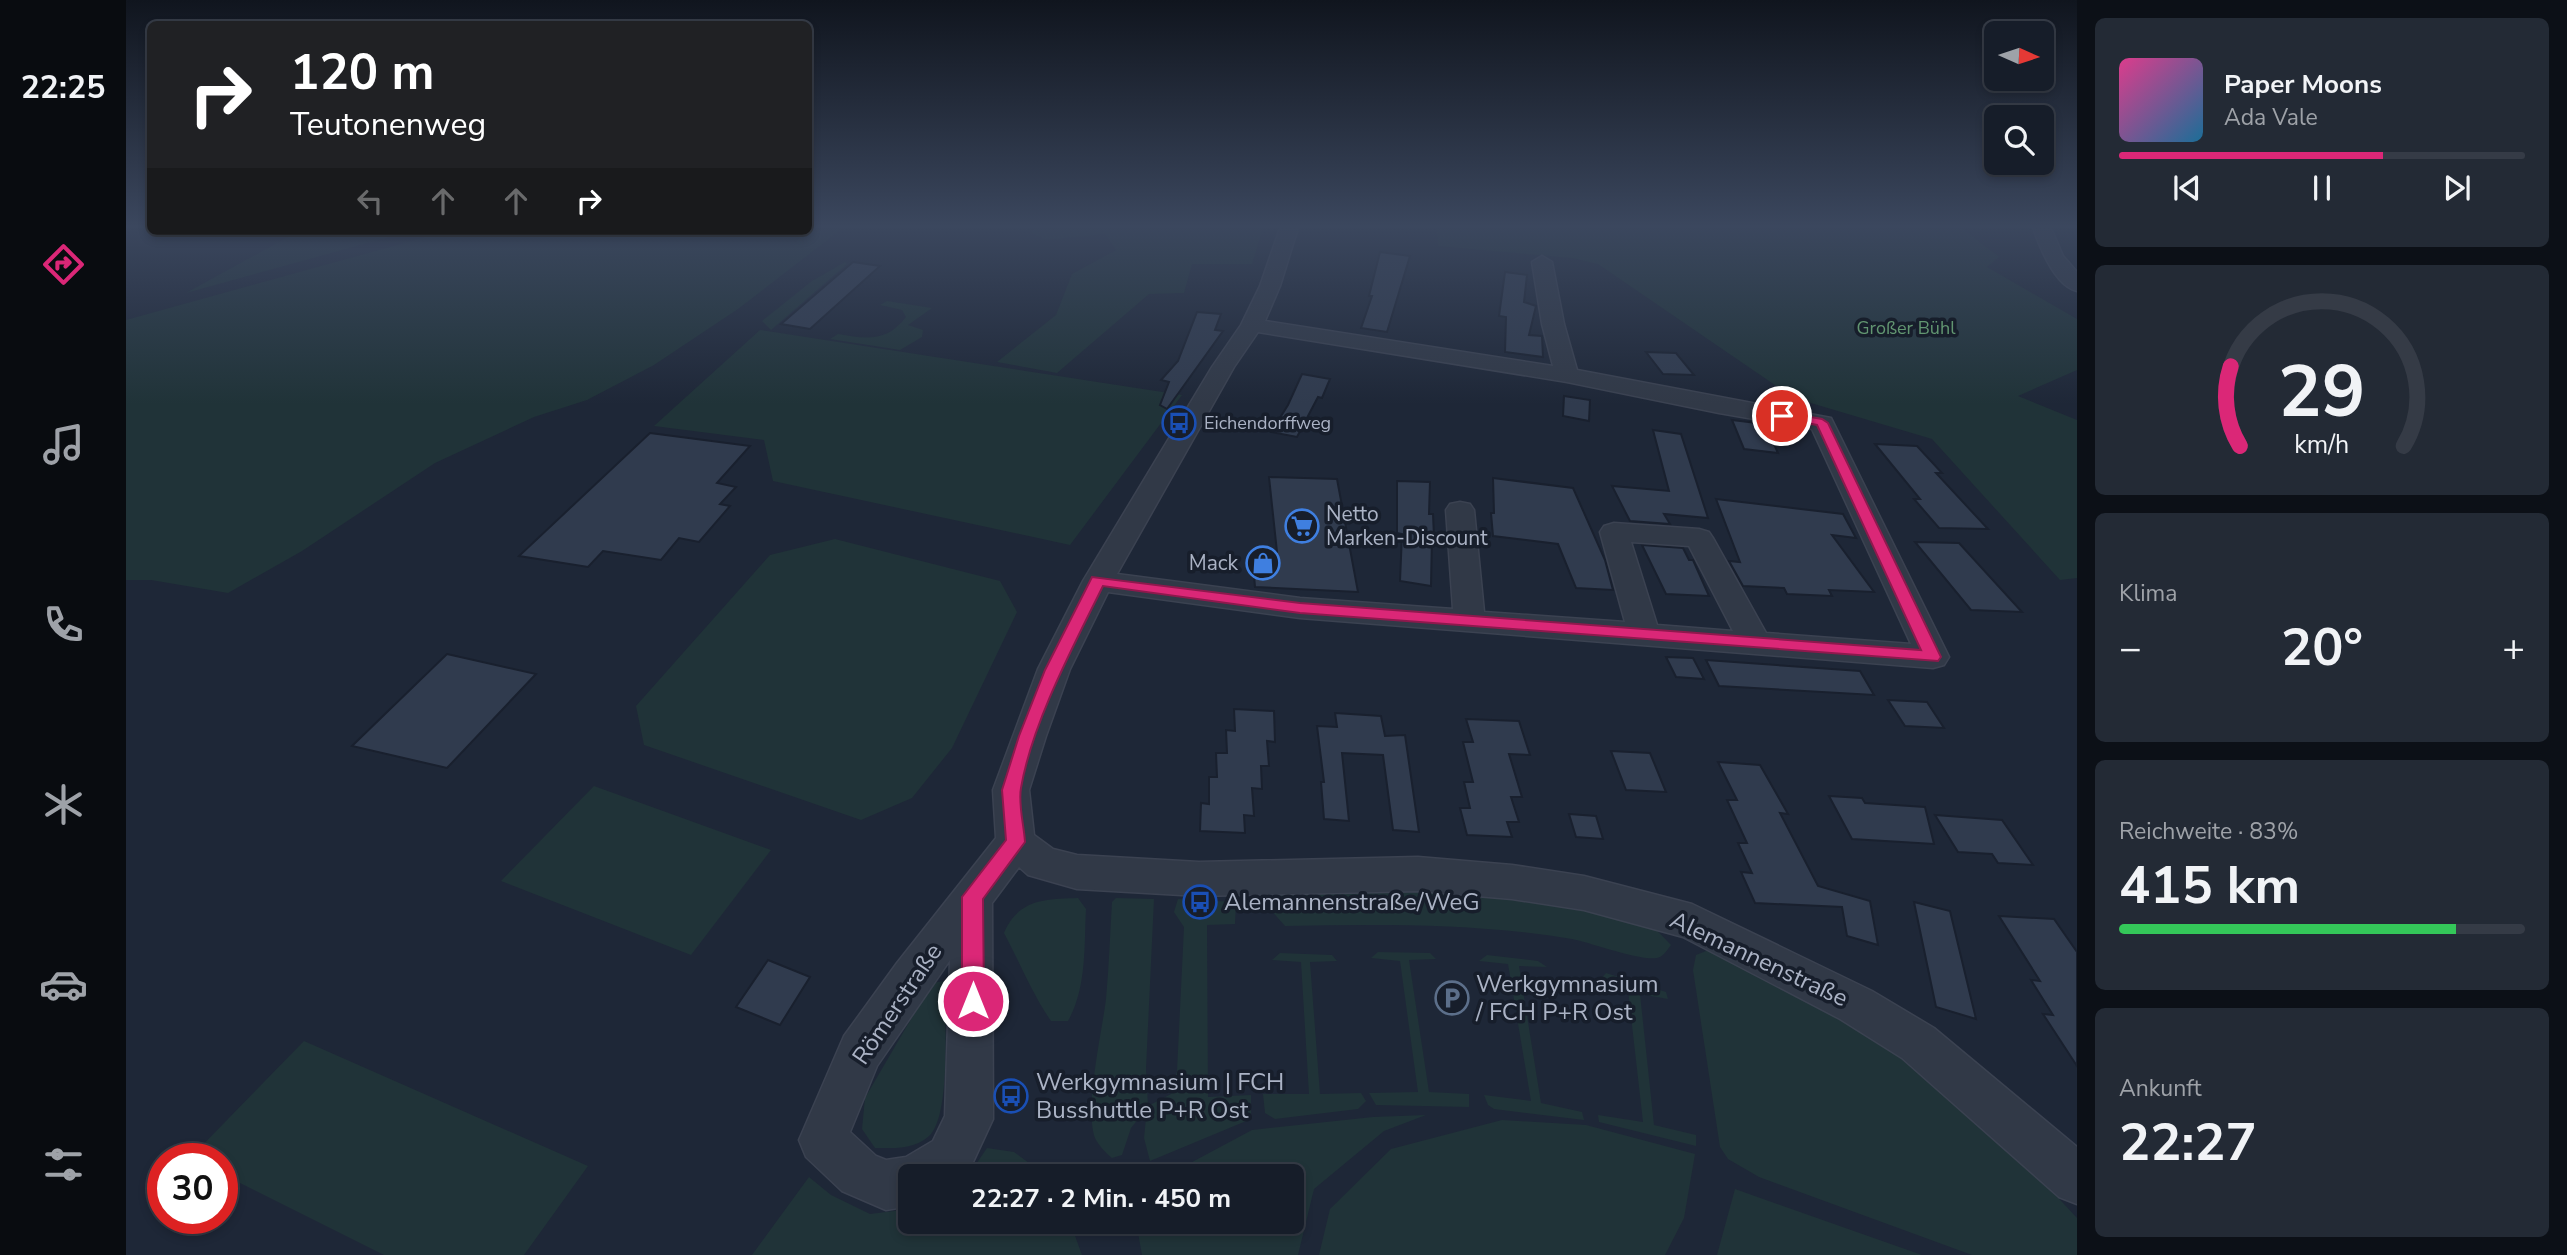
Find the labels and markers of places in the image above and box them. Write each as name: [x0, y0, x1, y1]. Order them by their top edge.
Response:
pin: [1752, 386, 1812, 446]
bus stop icon: Eichendorffweg: [1160, 404, 1198, 442]
place label: Eichendorffweg: [1204, 411, 1331, 435]
place label: Netto Marken-Discount: [1326, 500, 1488, 552]
supermarket icon: Netto Marken-Discount: [1283, 507, 1321, 545]
shop icon: Mack: [1244, 544, 1282, 582]
place label: Mack: [1189, 549, 1238, 577]
bus stop icon: Alemannenstraße/WeG: [1181, 883, 1219, 921]
place label: Alemannenstraße/WeG: [1224, 886, 1480, 918]
place label: Werkgymnasium / FCH P+R Ost: [1475, 968, 1659, 1028]
parking icon: Werkgymnasium / FCH P+R Ost: [1433, 979, 1471, 1017]
place label: Werkgymnasium | FCH Busshuttle P+R Ost: [1036, 1066, 1284, 1126]
bus stop icon: Werkgymnasium | FCH Busshuttle P+R Ost: [992, 1077, 1030, 1115]

